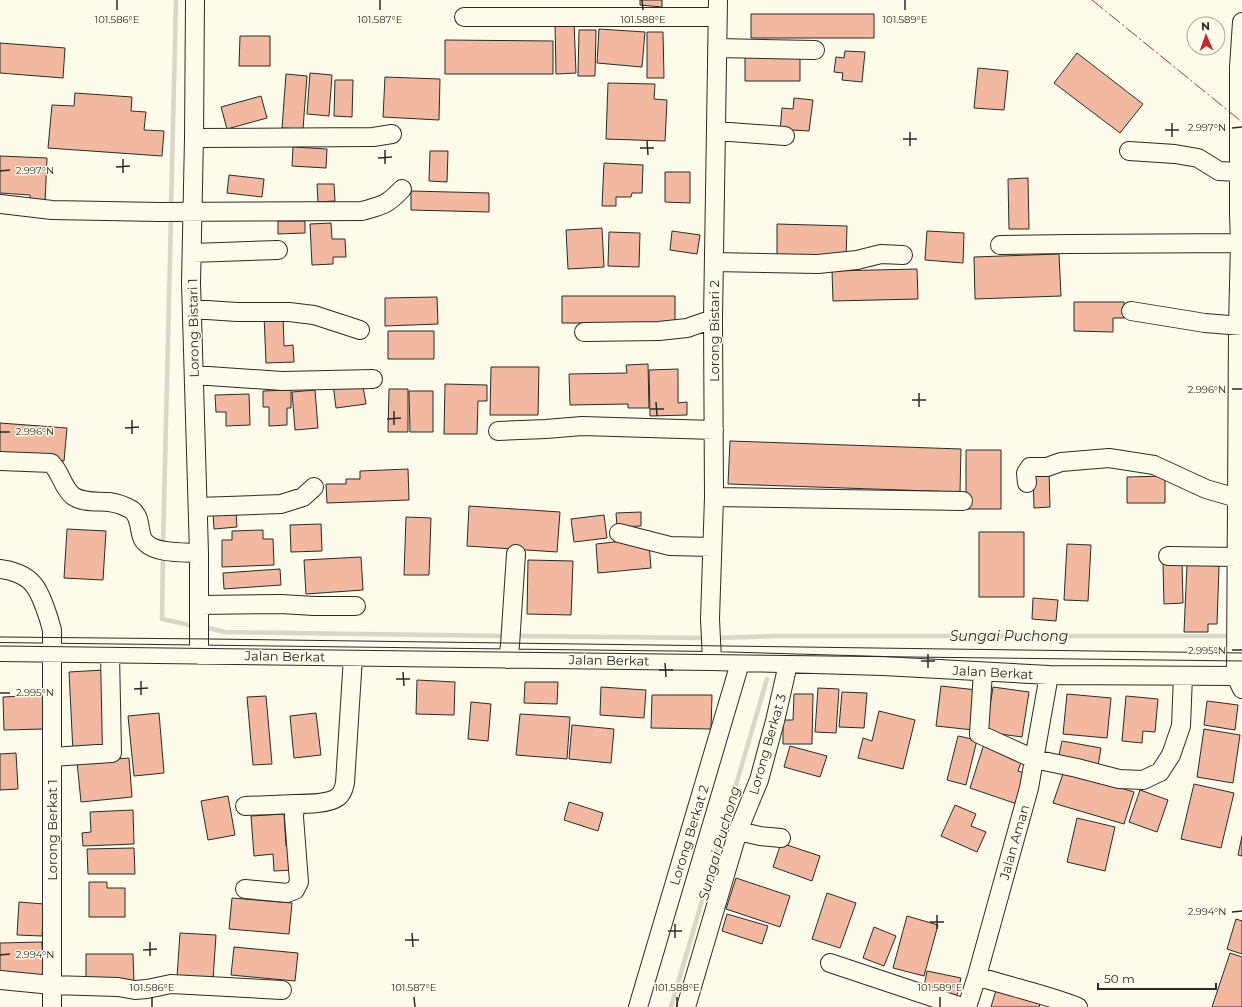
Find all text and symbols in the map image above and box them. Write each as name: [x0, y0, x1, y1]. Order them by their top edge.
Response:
text: 101.586°E: [95, 13, 140, 26]
text: 101.587°E: [358, 13, 403, 26]
text: 101.588°E: [620, 13, 666, 26]
text: 101.589°E: [883, 13, 928, 26]
north arrow: [1186, 16, 1226, 56]
text: N: [1201, 19, 1210, 33]
text: 2.997°N: [1188, 121, 1226, 134]
text: 2.997°N: [16, 164, 54, 177]
street label: Lorong Bistari 1: [184, 278, 202, 378]
street label: Lorong Bistari 2: [706, 280, 722, 382]
text: 2.996°N: [1188, 383, 1226, 396]
text: 2.996°N: [16, 425, 54, 438]
water label: Sungai Puchong: [950, 627, 1068, 645]
text: 2.995°N: [1188, 644, 1226, 657]
street label: Jalan Berkat: [243, 647, 326, 665]
street label: Jalan Berkat: [567, 651, 650, 669]
street label: Jalan Berkat: [951, 662, 1034, 682]
text: 2.995°N: [16, 686, 54, 699]
street label: Lorong Berkat 3: [745, 692, 789, 796]
street label: Lorong Berkat 1: [44, 779, 60, 881]
street label: Lorong Berkat 2: [666, 783, 712, 887]
water label: Sungai Puchong: [694, 784, 744, 902]
street label: Jalan Aman: [995, 803, 1032, 882]
text: 2.994°N: [1188, 905, 1226, 918]
text: 2.994°N: [16, 948, 54, 961]
scale bar: [1098, 965, 1216, 991]
text: 50 m: [1104, 971, 1135, 986]
text: 101.586°E: [130, 981, 175, 994]
text: 101.587°E: [392, 981, 437, 994]
text: 101.588°E: [654, 981, 700, 994]
text: 101.589°E: [918, 981, 963, 994]

